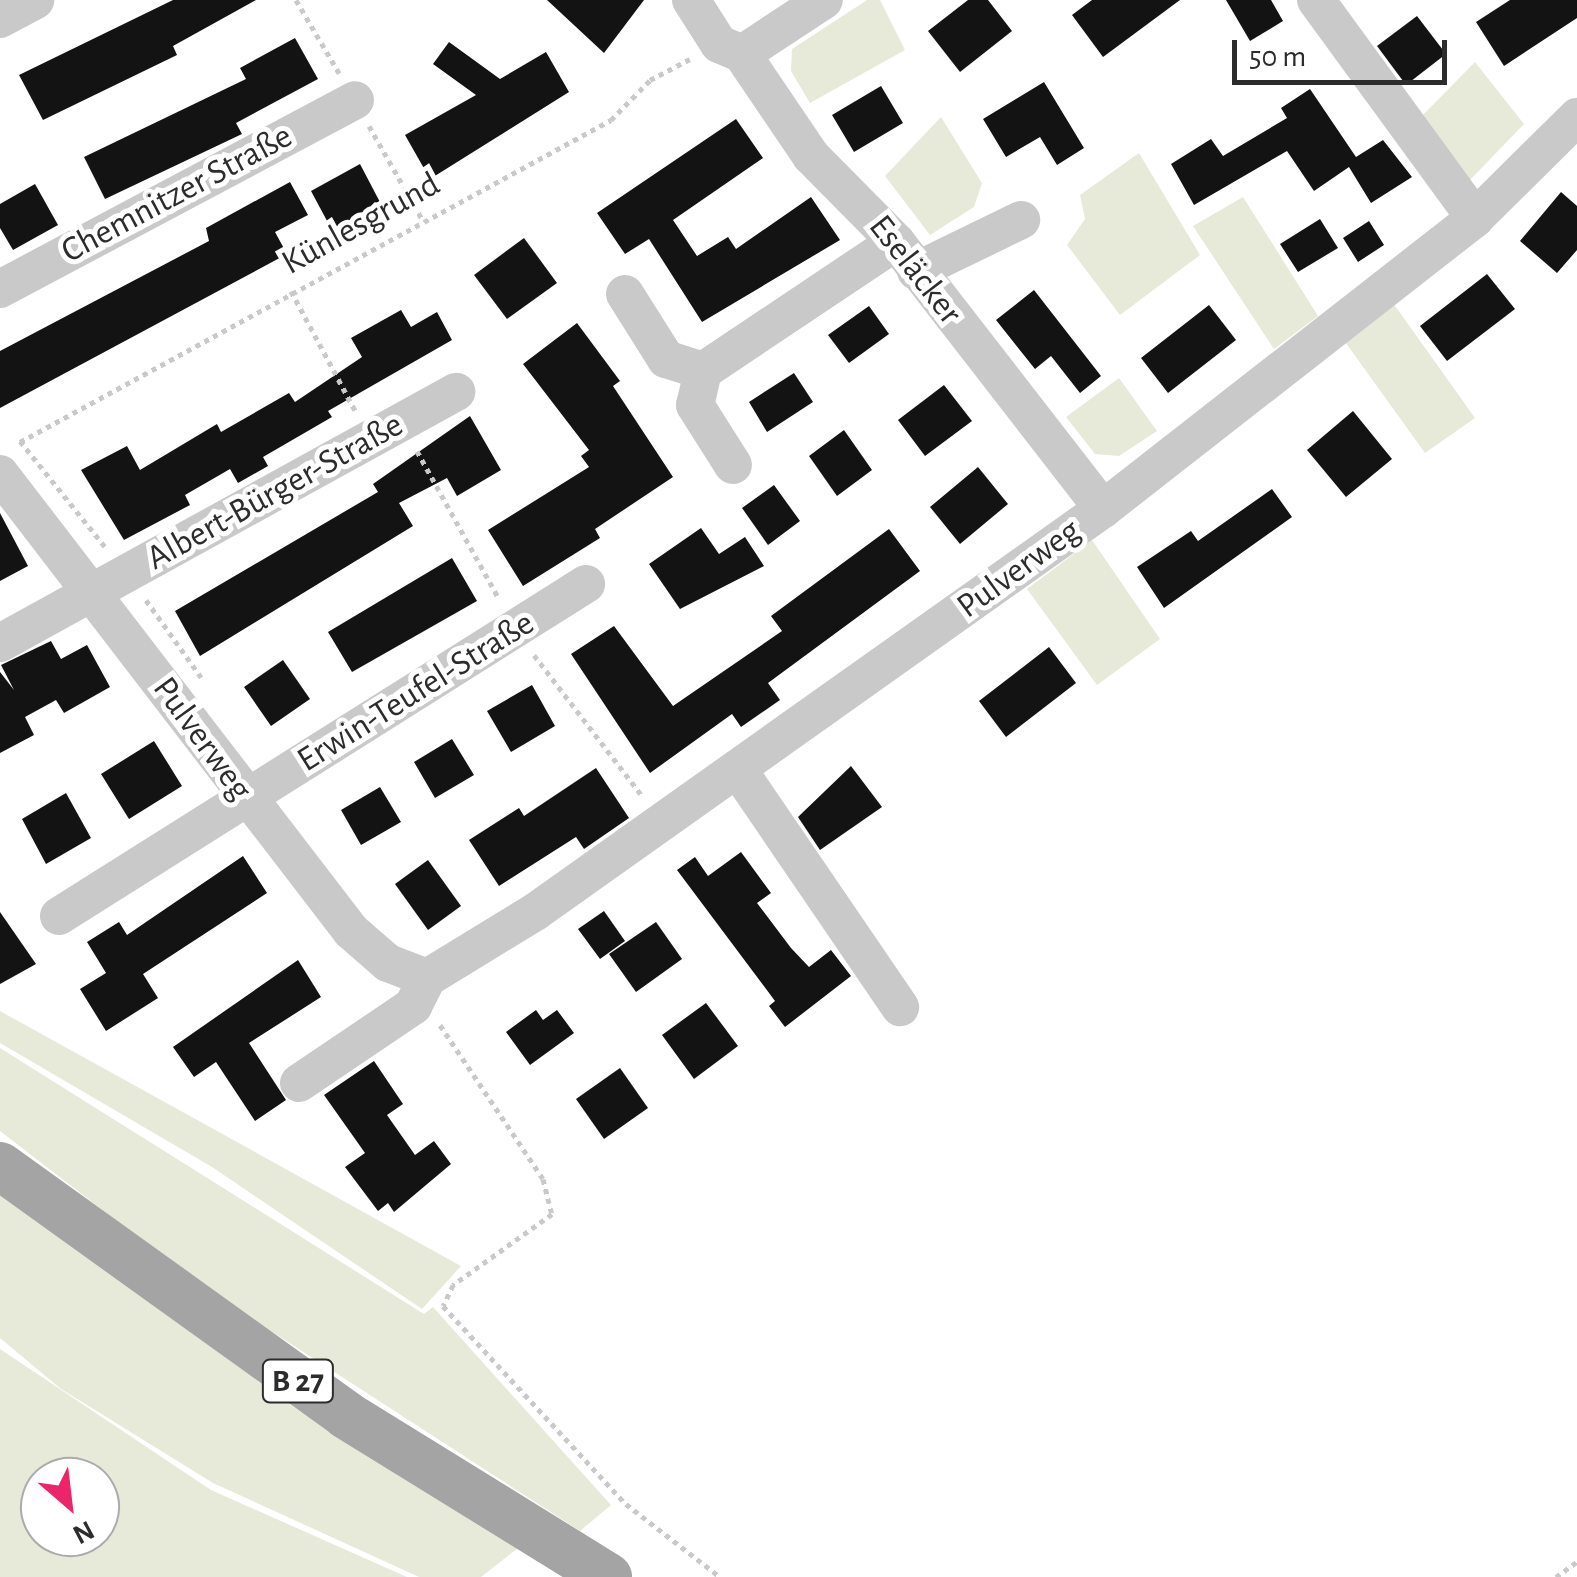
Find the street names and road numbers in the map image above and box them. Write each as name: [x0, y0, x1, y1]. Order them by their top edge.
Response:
street label: Chemnitzer Straße: [54, 116, 300, 272]
street label: Künlesgrund: [275, 163, 447, 285]
street label: Eseläcker: [859, 207, 971, 333]
street label: Albert-Bürger-Straße: [139, 404, 411, 580]
street label: Pulverweg: [949, 510, 1089, 628]
street label: Erwin-Teufel-Straße: [290, 602, 542, 782]
street label: Pulverweg: [143, 669, 261, 809]
road number: B 27: [260, 1354, 336, 1408]

